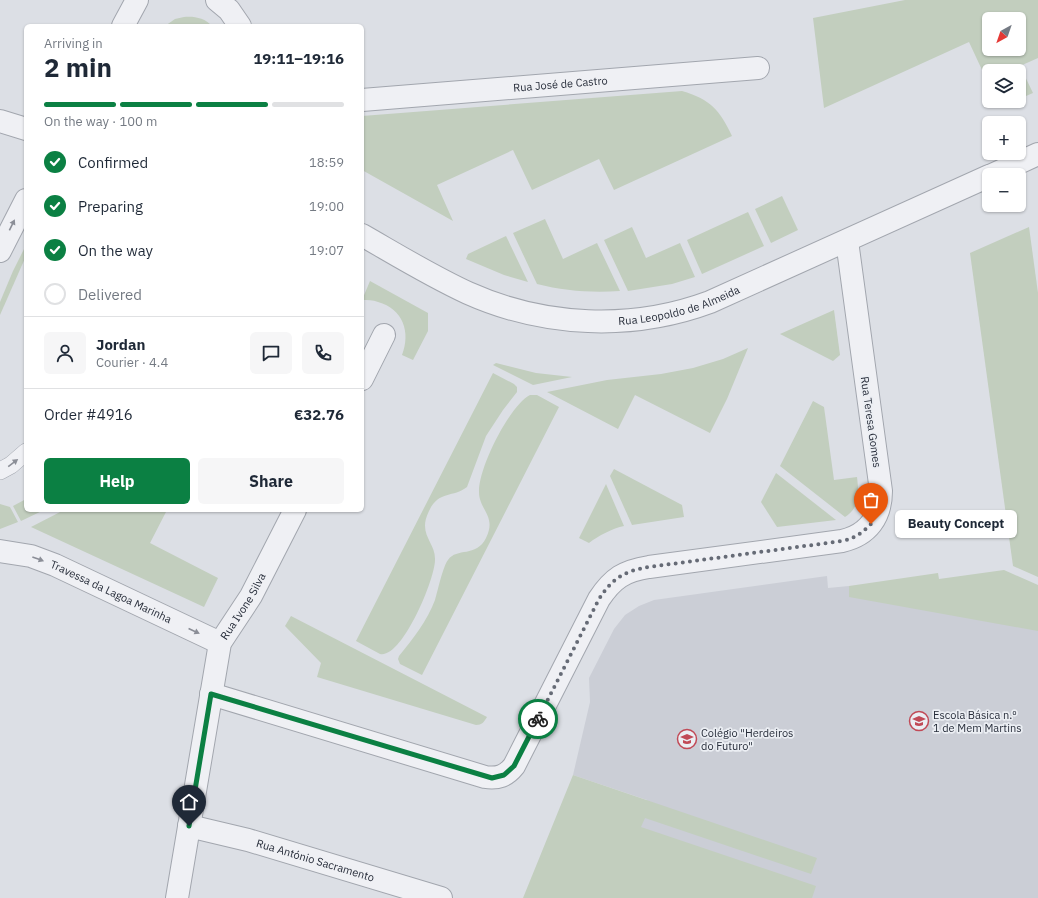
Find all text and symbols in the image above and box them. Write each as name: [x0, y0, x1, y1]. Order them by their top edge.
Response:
north arrow: [982, 12, 1026, 56]
map controls: [982, 12, 1026, 212]
text: Arriving in: [44, 35, 103, 52]
text: 19:11–19:16: [253, 49, 344, 68]
text: 2 min: [44, 50, 112, 84]
button: layers: [982, 64, 1026, 108]
street label: Rua José de Castro: [513, 73, 608, 95]
text: On the way · 100 m: [44, 113, 157, 130]
button: +: [982, 116, 1026, 160]
icon: check: [44, 151, 66, 173]
text: Confirmed: [78, 153, 148, 172]
text: 18:59: [309, 154, 344, 171]
button: −: [982, 168, 1026, 212]
icon: check: [44, 195, 66, 217]
text: Preparing: [78, 197, 143, 216]
text: 19:00: [309, 198, 344, 215]
one-way arrow: [9, 219, 16, 231]
icon: check: [44, 239, 66, 261]
text: On the way: [78, 241, 153, 260]
text: 19:07: [309, 242, 344, 259]
street label: Rua Leopoldo de Almeida: [618, 282, 742, 328]
text: Delivered: [78, 285, 142, 304]
button: person: [44, 332, 86, 374]
button: chat: [250, 332, 292, 374]
button: phone: [302, 332, 344, 374]
text: Jordan: [96, 335, 145, 354]
text: Courier · 4.4: [96, 354, 168, 371]
street label: Rua Teresa Gomes: [858, 375, 884, 469]
text: Order #4916: [44, 405, 133, 424]
text: €32.76: [294, 405, 344, 424]
one-way arrow: [8, 458, 19, 467]
button: Help: [44, 458, 190, 504]
button: Share: [198, 458, 344, 504]
pin: [854, 483, 888, 524]
icon: bag: [860, 489, 882, 511]
callout: Beauty Concept: [895, 510, 1017, 538]
text: Beauty Concept: [908, 515, 1004, 532]
one-way arrow: [32, 556, 44, 562]
street label: Travessa da Lagoa Marinha: [48, 557, 174, 626]
street label: Rua Ivone Silva: [217, 570, 269, 642]
one-way arrow: [188, 628, 200, 634]
courier: [518, 699, 558, 739]
icon: bike: [527, 708, 549, 730]
place label: Escola Básica n.º 1 de Mem Martins: [933, 708, 1021, 735]
school or university icon: Escola Básica n.º 1 de Mem Martins: [908, 710, 930, 732]
place label: Colégio "Herdeiros do Futuro": [701, 726, 793, 753]
school or university icon: Colégio "Herdeiros do Futuro": [676, 728, 698, 750]
pin: [172, 785, 206, 826]
icon: home: [178, 791, 200, 813]
street label: Rua António Sacramento: [255, 836, 376, 885]

